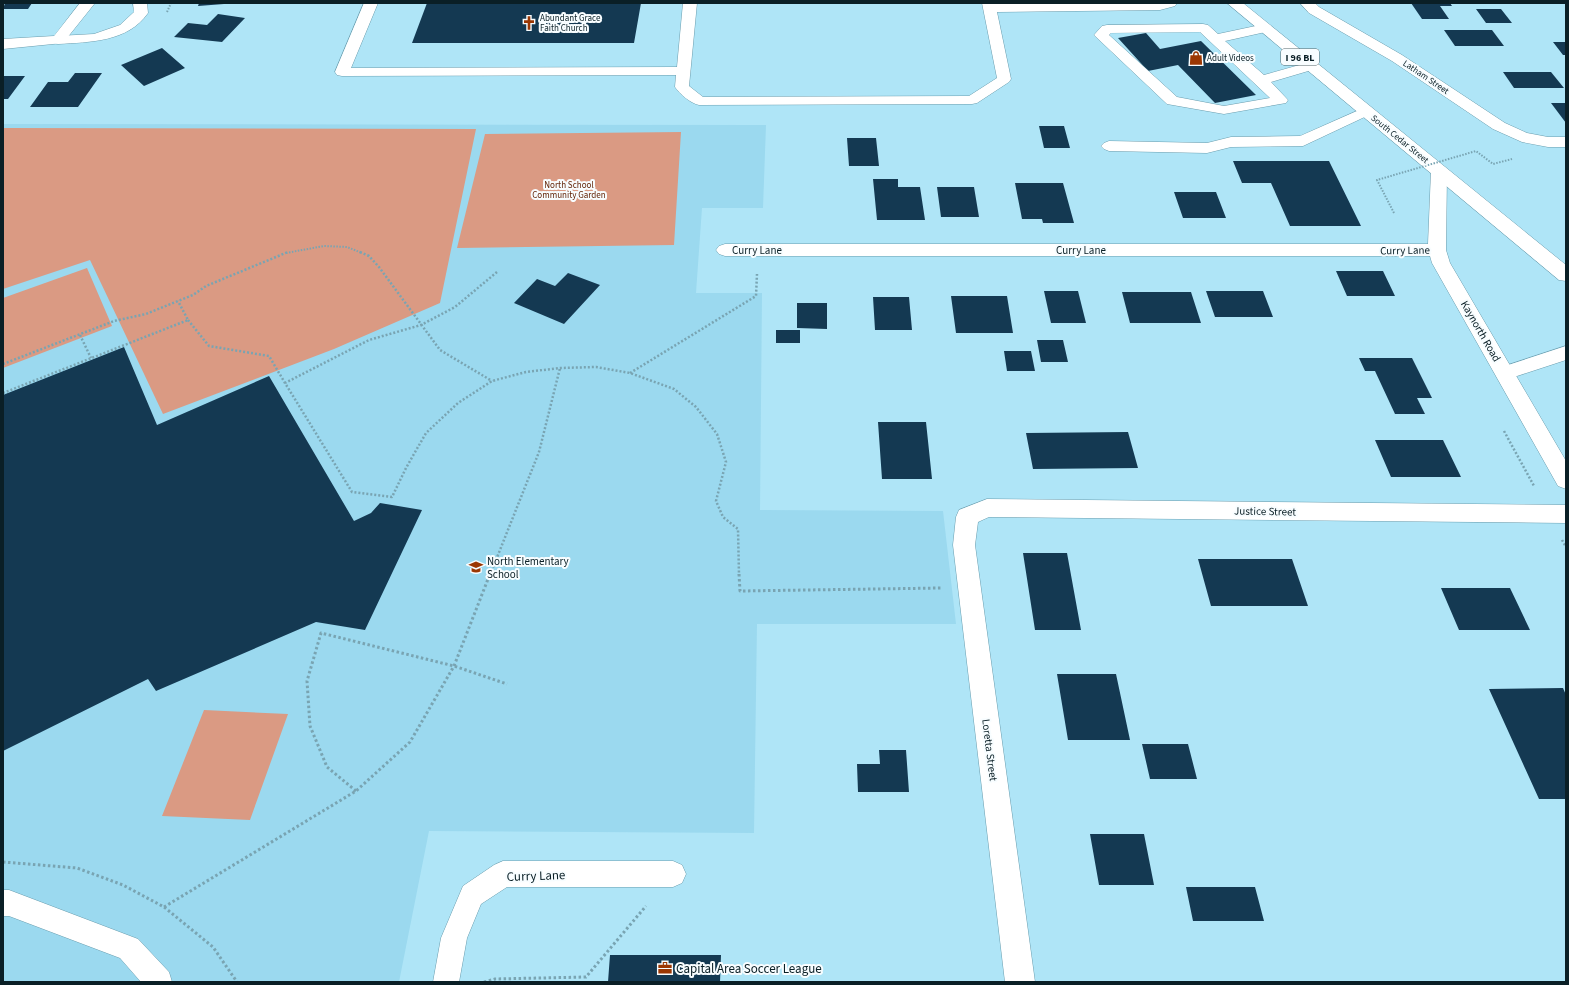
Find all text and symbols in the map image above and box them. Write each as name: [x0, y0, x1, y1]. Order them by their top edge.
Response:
place label: Abundant Grace Faith Church: [540, 12, 601, 35]
church icon: Abundant Grace Faith Church: [521, 15, 537, 31]
road number: I 96 BL: [1281, 49, 1319, 65]
shop icon: Adult Videos: [1188, 50, 1204, 66]
place label: Adult Videos: [1207, 52, 1254, 65]
street label: Latham Street: [1400, 57, 1451, 98]
street label: South Cedar Street: [1368, 112, 1431, 167]
park label: North School Community Garden: [532, 179, 606, 202]
street label: Curry Lane: [732, 243, 782, 258]
street label: Curry Lane: [1056, 243, 1106, 258]
street label: Curry Lane: [1380, 243, 1431, 258]
street label: Kaynorth Road: [1457, 298, 1504, 365]
street label: Justice Street: [1234, 503, 1296, 520]
place label: North Elementary School: [487, 554, 569, 582]
school or university icon: North Elementary School: [468, 559, 484, 575]
street label: Loretta Street: [978, 718, 1001, 782]
street label: Curry Lane: [506, 866, 566, 886]
office icon: Capital Area Soccer League: [657, 960, 673, 976]
place label: Capital Area Soccer League: [676, 960, 822, 978]

